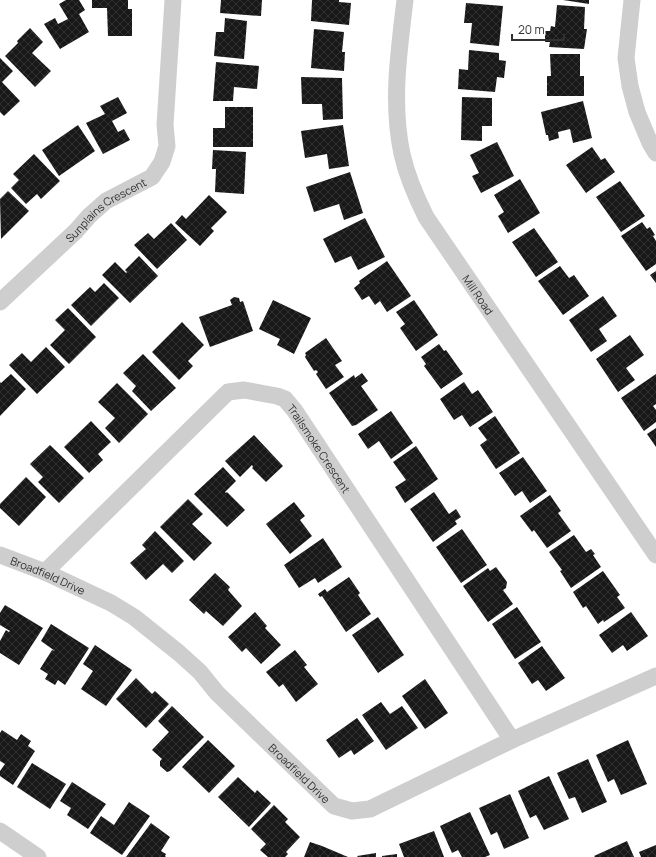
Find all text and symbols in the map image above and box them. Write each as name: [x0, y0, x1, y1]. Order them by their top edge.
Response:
scale bar: [512, 16, 564, 42]
text: 20 m: [518, 21, 545, 38]
street label: Sunplains Crescent: [62, 174, 149, 245]
street label: Mill Road: [460, 271, 498, 317]
street label: Trailsmoke Crescent: [285, 401, 354, 496]
street label: Broadfield Drive: [9, 552, 88, 598]
street label: Broadfield Drive: [266, 740, 334, 806]

